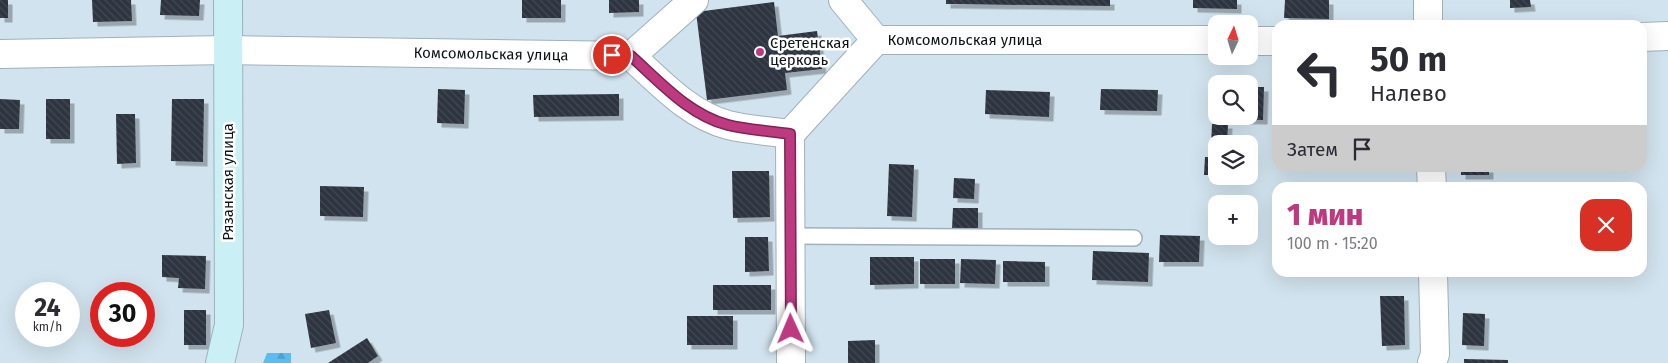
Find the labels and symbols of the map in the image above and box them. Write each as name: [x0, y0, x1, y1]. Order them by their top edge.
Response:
north arrow: [1208, 15, 1258, 65]
street label: Комсомольская улица: [887, 31, 1043, 49]
pin: [591, 34, 633, 76]
place label: Сретенская церковь: [770, 34, 850, 69]
street label: Комсомольская улица: [413, 44, 569, 64]
marker: Сретенская церковь: [754, 46, 766, 58]
street label: Рязанская улица: [219, 123, 237, 241]
speed limit sign: 30: [90, 282, 155, 347]
position arrow: [764, 302, 816, 354]

